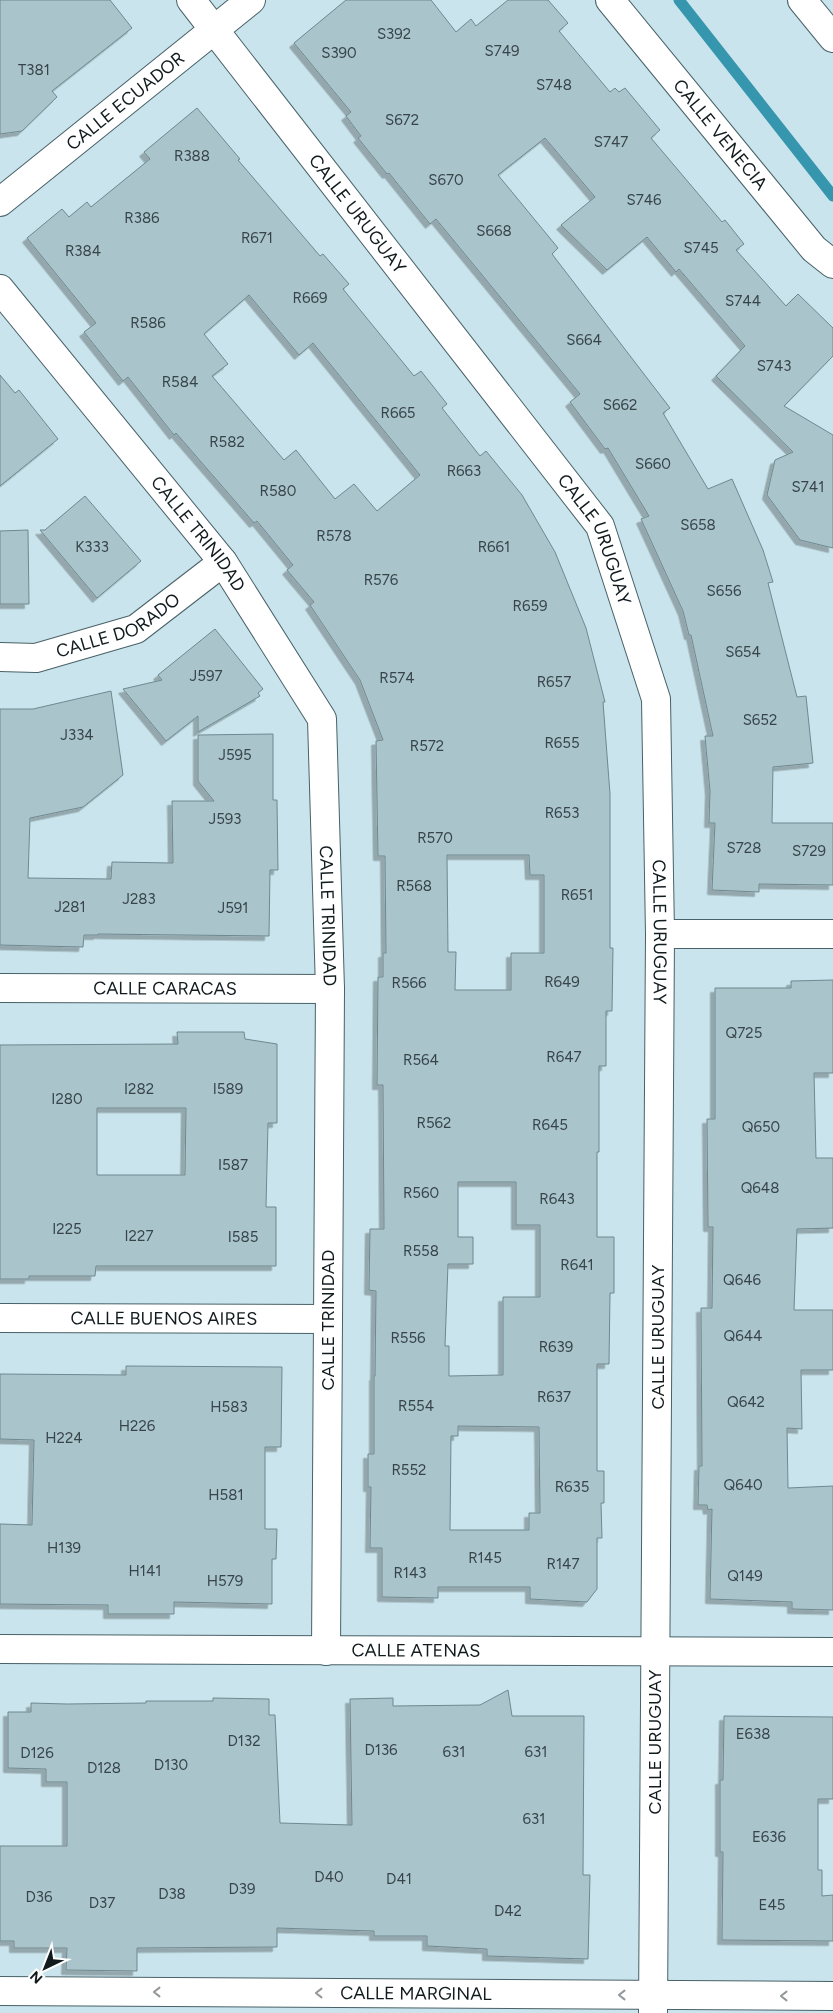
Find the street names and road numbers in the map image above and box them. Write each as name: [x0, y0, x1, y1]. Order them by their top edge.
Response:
street label: CALLE ECUADOR: [62, 47, 189, 155]
street label: CALLE VENECIA: [668, 75, 772, 194]
street label: CALLE URUGUAY: [304, 150, 411, 278]
street label: CALLE URUGUAY: [553, 470, 636, 608]
street label: CALLE TRINIDAD: [146, 471, 250, 596]
street label: CALLE DORADO: [53, 588, 184, 663]
street label: CALLE TRINIDAD: [315, 845, 341, 987]
street label: CALLE URUGUAY: [648, 859, 671, 1005]
street label: CALLE CARACAS: [93, 977, 237, 1000]
street label: CALLE TRINIDAD: [317, 1250, 339, 1390]
street label: CALLE URUGUAY: [647, 1264, 669, 1410]
street label: CALLE BUENOS AIRES: [71, 1307, 257, 1330]
street label: CALLE ATENAS: [352, 1639, 480, 1662]
street label: CALLE URUGUAY: [644, 1669, 666, 1815]
street label: CALLE MARGINAL: [340, 1982, 492, 2005]

